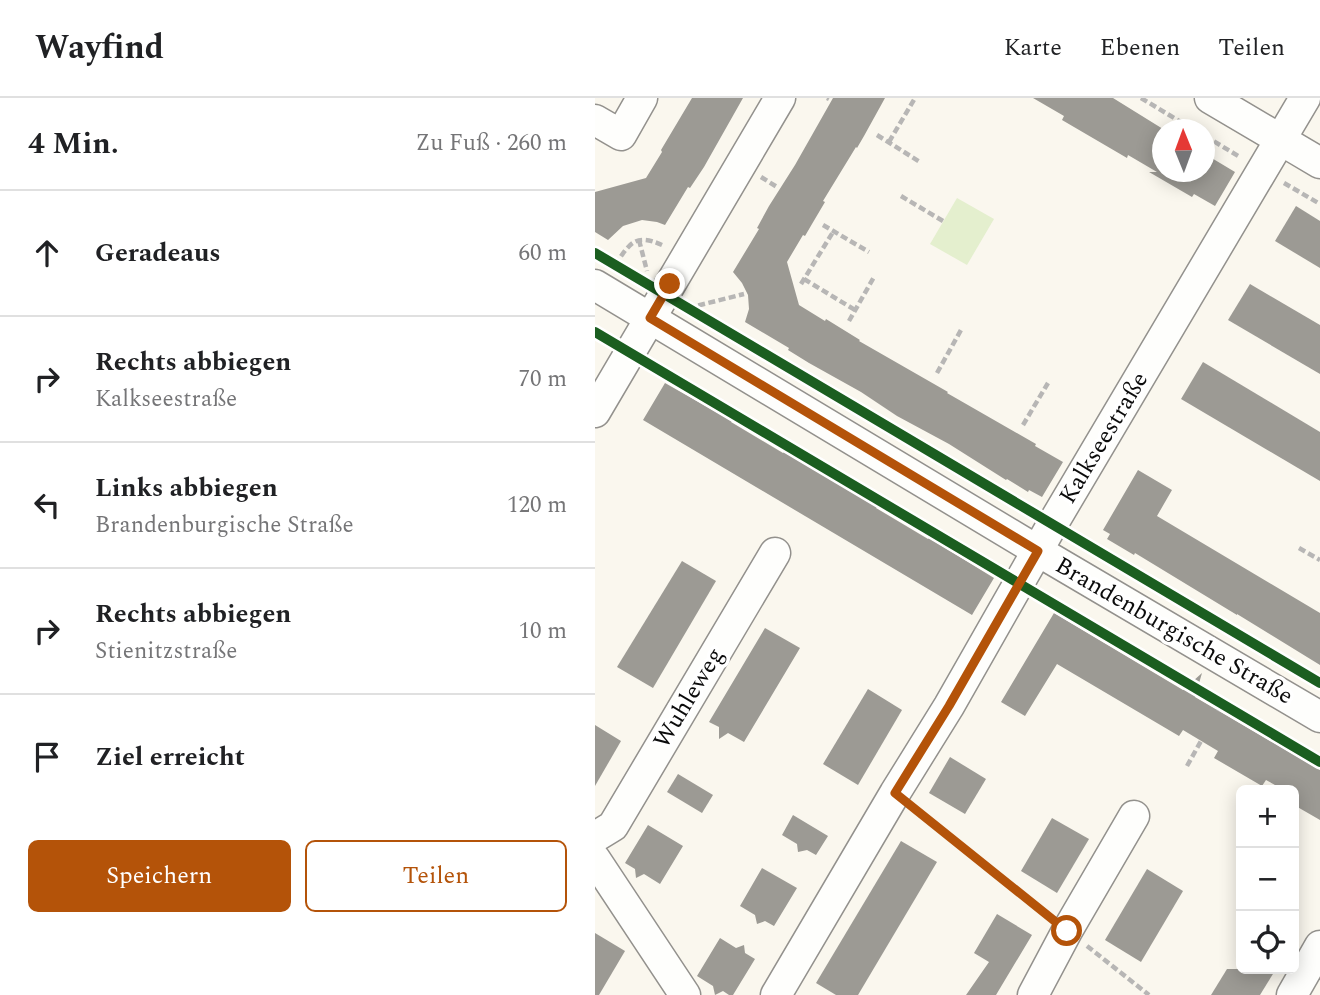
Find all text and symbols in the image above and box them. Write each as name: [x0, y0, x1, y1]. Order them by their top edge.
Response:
text: Wayfind: [35, 23, 164, 73]
text: Karte: [1004, 30, 1062, 66]
text: Ebenen: [1100, 30, 1180, 66]
text: Teilen: [1218, 30, 1285, 66]
north arrow: [1152, 119, 1215, 182]
text: 4 Min.: [28, 121, 119, 167]
text: Zu Fuß · 260 m: [416, 126, 567, 161]
text: Geradeaus: [95, 233, 221, 273]
icon: ahead: [28, 234, 66, 272]
text: 60 m: [518, 236, 567, 271]
route end: [654, 268, 685, 299]
text: Rechts abbiegen: [95, 342, 291, 382]
icon: right: [28, 360, 66, 398]
text: 70 m: [518, 362, 567, 397]
street label: Kalkseestraße: [1050, 365, 1158, 511]
text: Kalkseestraße: [95, 382, 237, 417]
text: Links abbiegen: [95, 468, 278, 508]
icon: left: [28, 486, 66, 524]
text: 120 m: [507, 488, 567, 523]
text: Brandenburgische Straße: [95, 508, 354, 543]
street label: Brandenburgische Straße: [1048, 548, 1300, 714]
text: Rechts abbiegen: [95, 594, 291, 634]
icon: right: [28, 612, 66, 650]
text: 10 m: [518, 614, 567, 649]
text: Stienitzstraße: [95, 634, 237, 669]
street label: Wuhleweg: [645, 641, 733, 755]
text: Ziel erreicht: [95, 737, 245, 777]
icon: arrive: [28, 738, 66, 776]
map controls: [1236, 785, 1299, 974]
button: +: [1236, 785, 1299, 848]
button: Speichern: [28, 840, 291, 912]
button: Teilen: [305, 840, 567, 912]
button: −: [1236, 848, 1299, 911]
button: locate: [1236, 911, 1299, 974]
route start: [1051, 915, 1082, 946]

